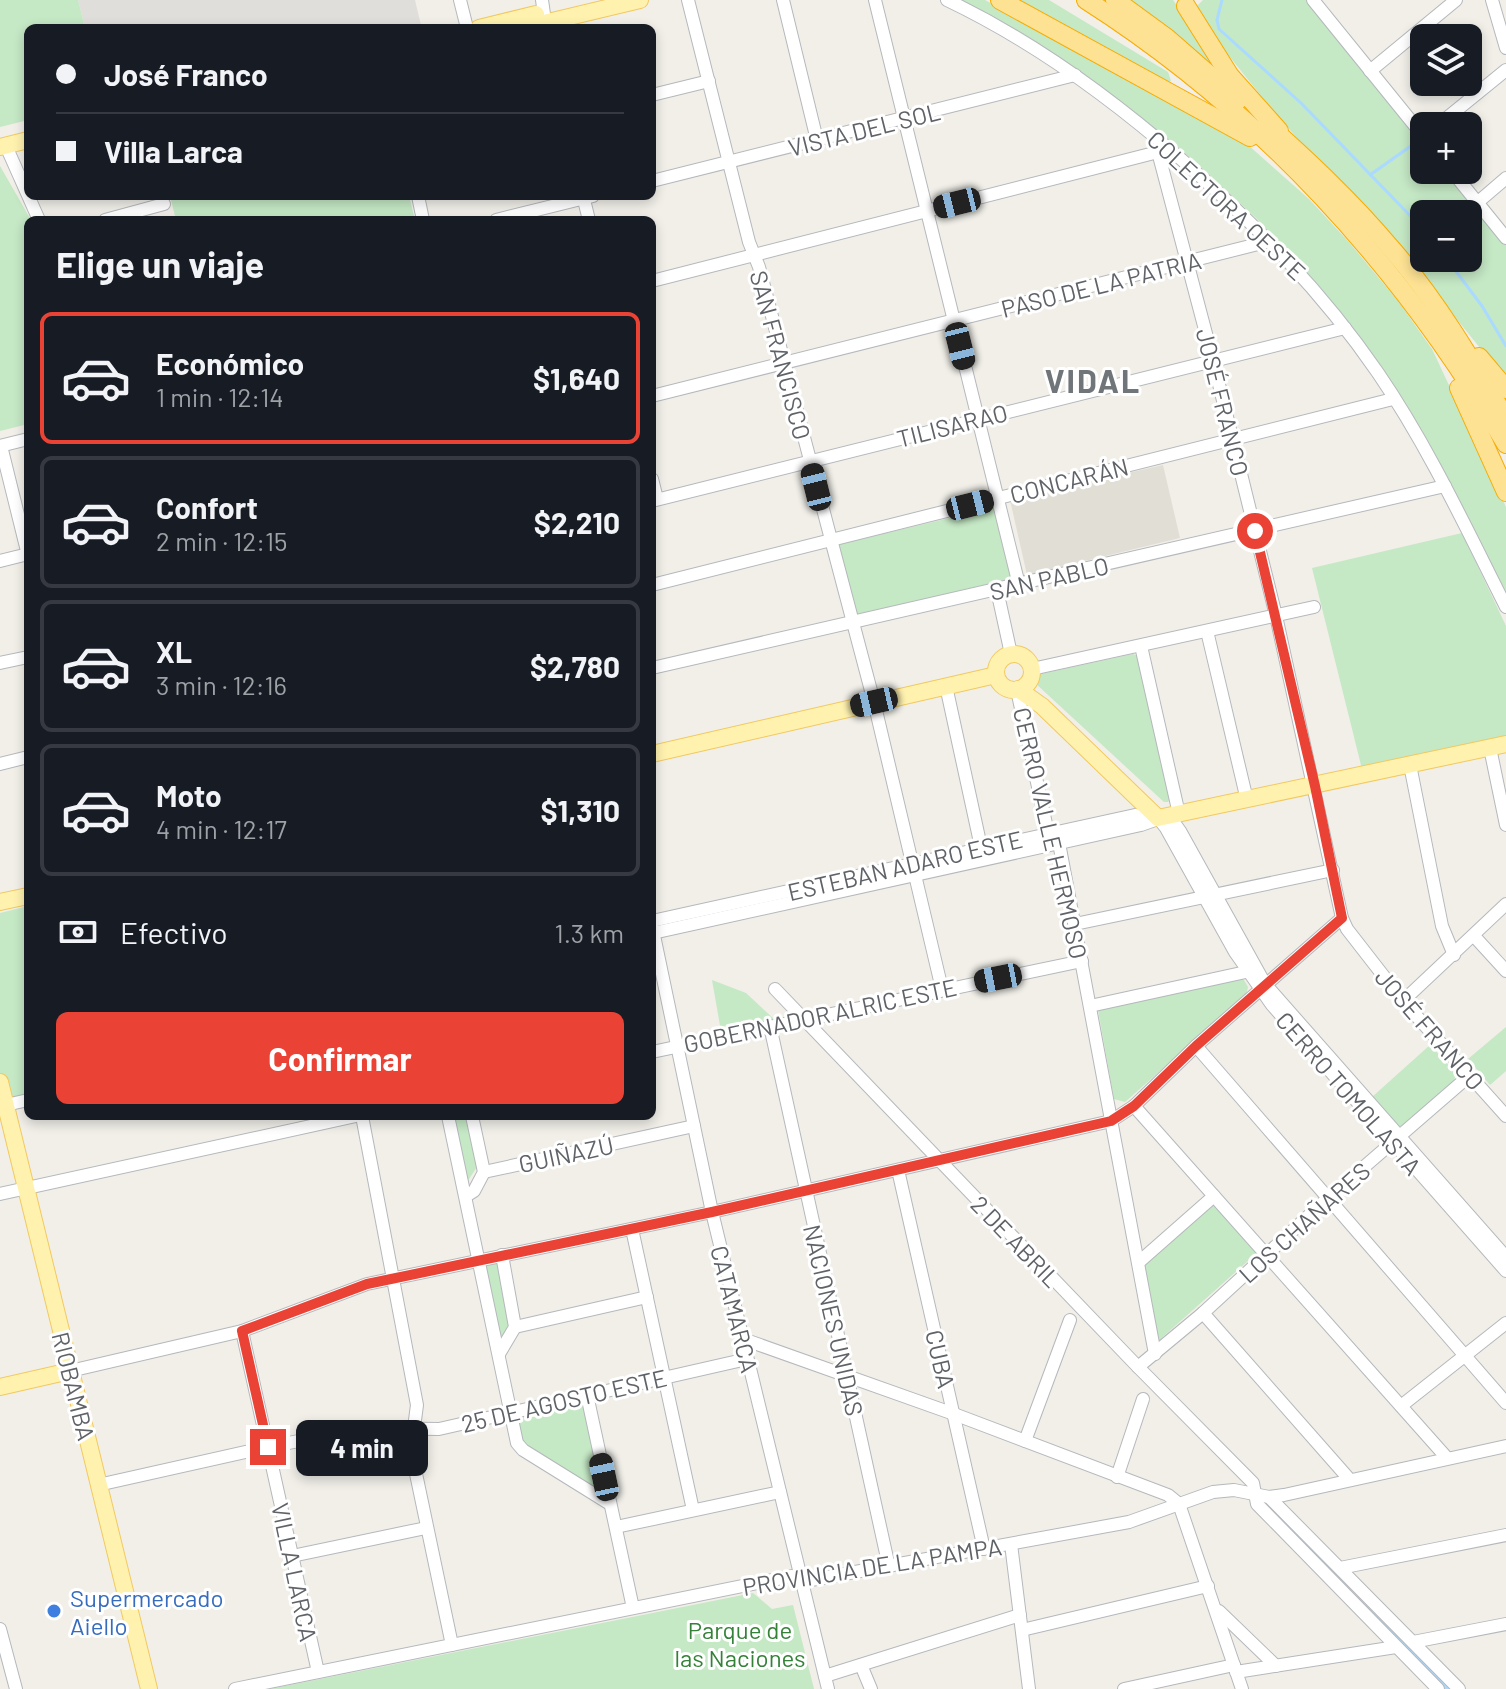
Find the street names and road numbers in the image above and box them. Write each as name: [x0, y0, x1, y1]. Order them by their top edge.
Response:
street label: VISTA DEL SOL: [785, 96, 943, 162]
street label: COLECTORA OESTE: [1142, 124, 1312, 286]
street label: PASO DE LA PATRIA: [998, 245, 1204, 323]
street label: SAN FRANCISCO: [744, 267, 818, 443]
street label: JOSÉ FRANCO: [1191, 325, 1255, 479]
street label: TILISARAO: [894, 397, 1010, 453]
street label: CONCARÁN: [1007, 451, 1131, 509]
street label: SAN PABLO: [987, 550, 1111, 606]
street label: CERRO VALLE HERMOSO: [1008, 704, 1094, 962]
street label: ESTEBAN ADARO ESTE: [785, 824, 1025, 906]
street label: JOSÉ FRANCO: [1369, 962, 1491, 1096]
street label: GOBERNADOR ALRIC ESTE: [681, 972, 959, 1058]
street label: CERRO TOMOLASTA: [1270, 1006, 1428, 1180]
street label: GUIÑAZÚ: [516, 1130, 616, 1178]
street label: LOS CHAÑARES: [1232, 1156, 1376, 1288]
street label: 2 DE ABRIL: [965, 1189, 1067, 1293]
street label: NACIONES UNIDAS: [798, 1222, 870, 1418]
street label: CATAMARCA: [705, 1242, 765, 1376]
street label: CUBA: [920, 1327, 962, 1391]
street label: RIOBAMBA: [46, 1329, 102, 1443]
street label: 25 DE AGOSTO ESTE: [458, 1362, 670, 1438]
street label: VILLA LARCA: [266, 1500, 324, 1644]
street label: PROVINCIA DE LA PAMPA: [740, 1531, 1004, 1601]

